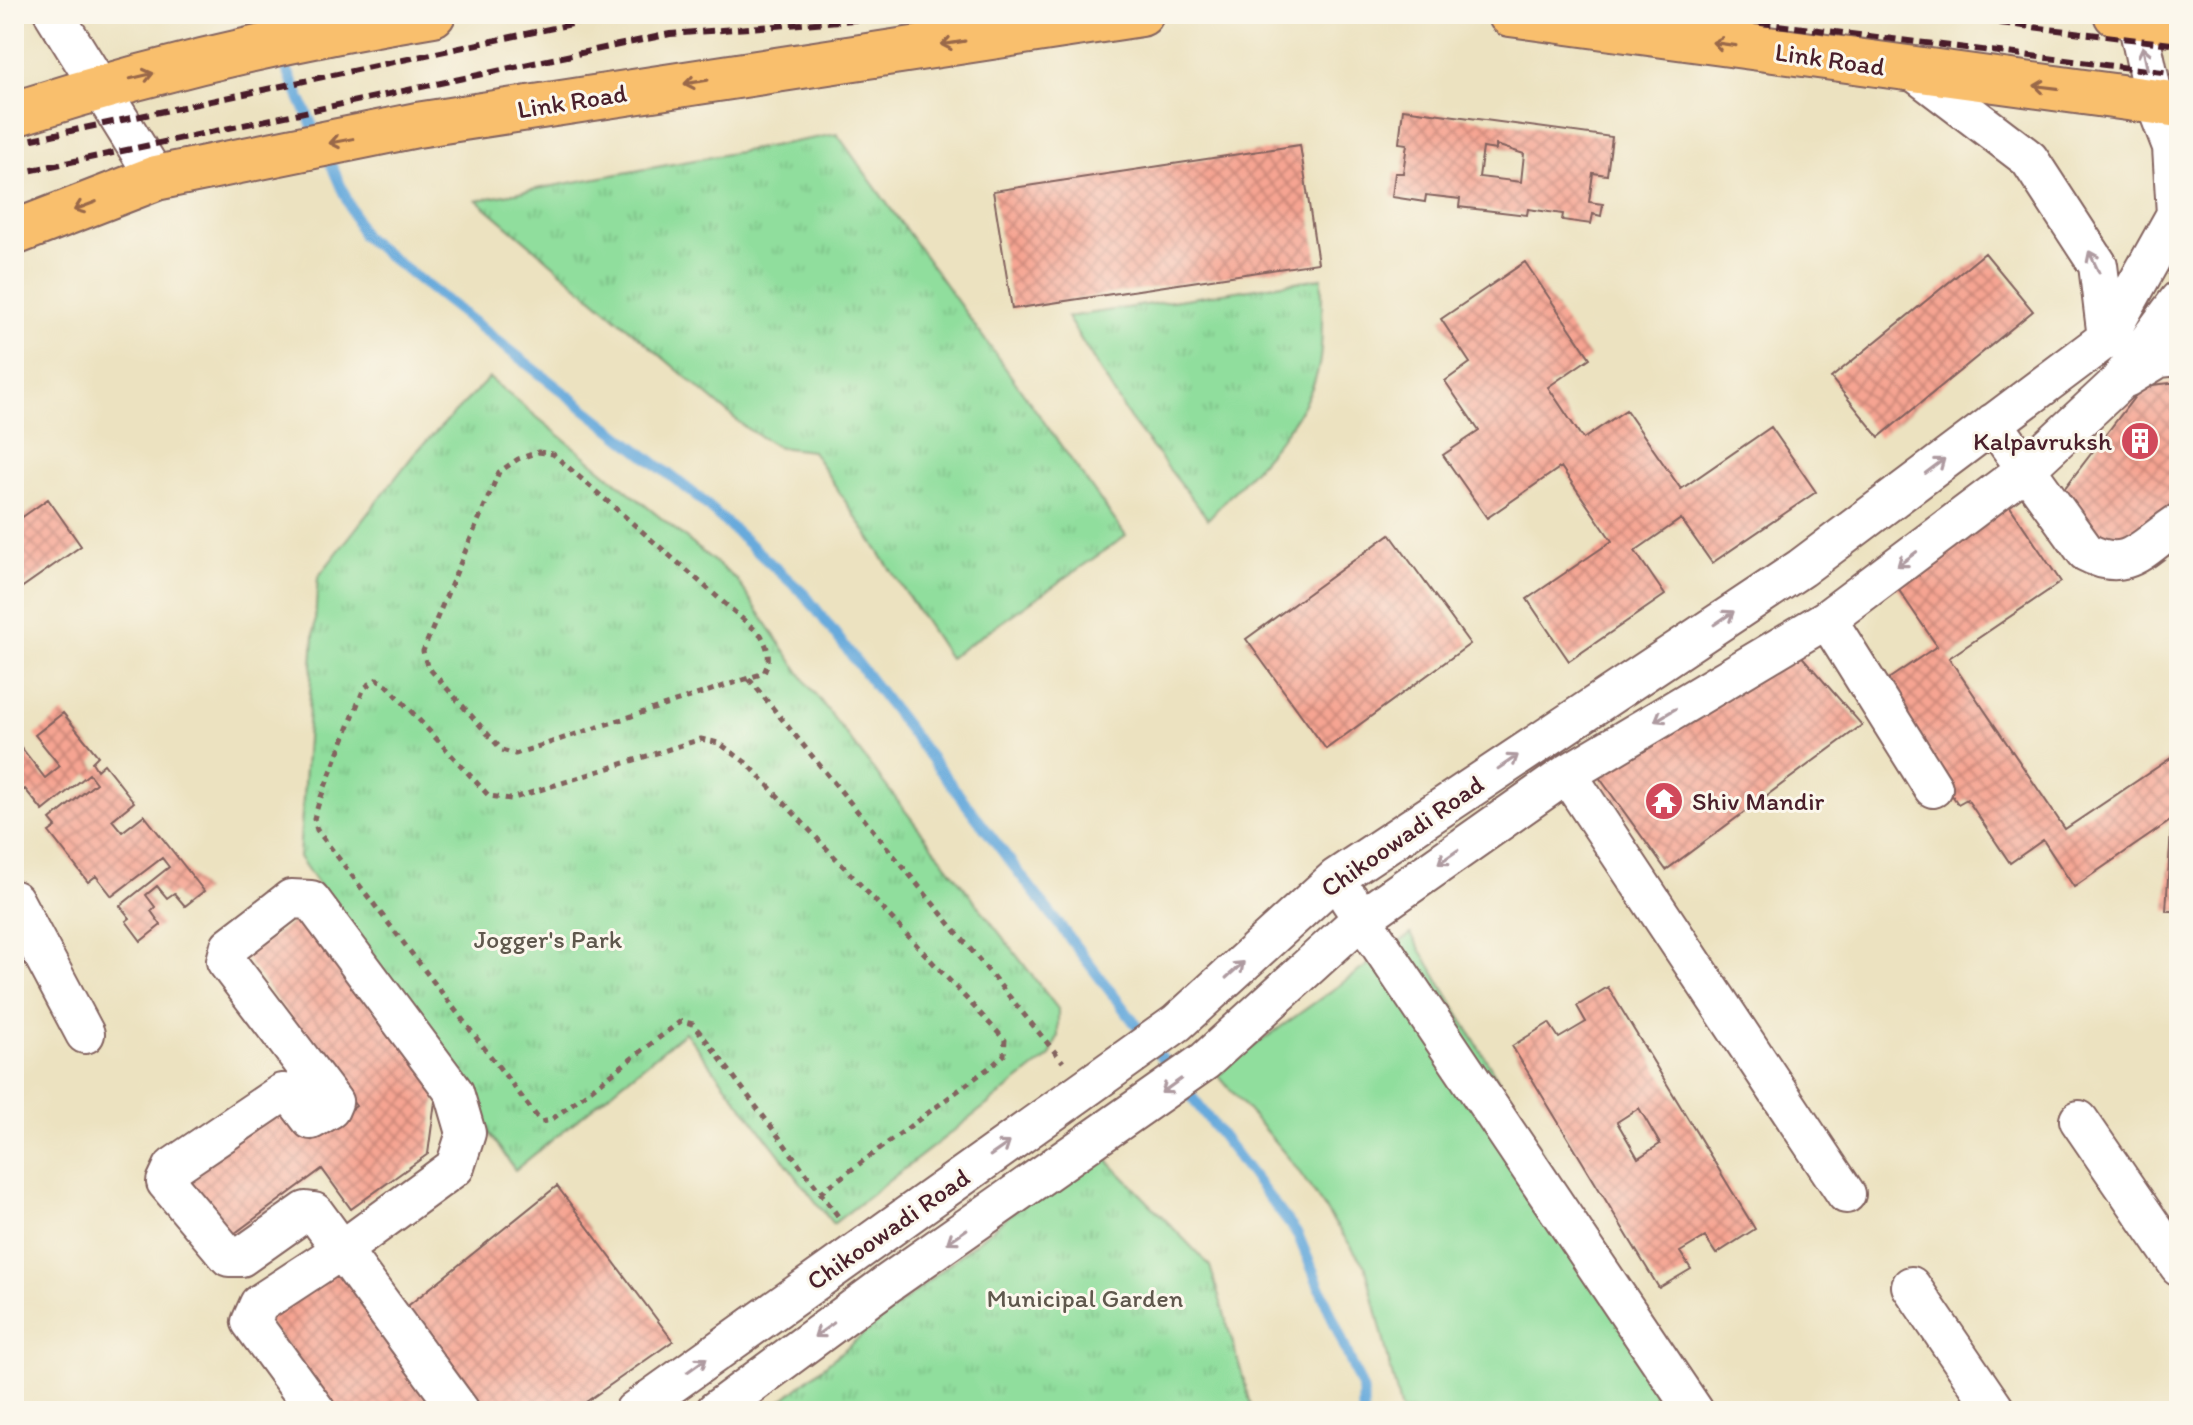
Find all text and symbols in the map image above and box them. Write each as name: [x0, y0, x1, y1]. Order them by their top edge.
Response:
street label: Link Road: [1773, 35, 1887, 83]
one-way arrow: [941, 36, 966, 51]
one-way arrow: [1712, 36, 1737, 51]
one-way arrow: [2137, 46, 2152, 72]
one-way arrow: [129, 68, 155, 83]
one-way arrow: [684, 76, 709, 91]
street label: Link Road: [515, 77, 629, 125]
one-way arrow: [2034, 79, 2059, 94]
one-way arrow: [328, 134, 354, 149]
one-way arrow: [73, 200, 98, 214]
one-way arrow: [2085, 251, 2100, 275]
building icon: Kalpavruksh: [2119, 420, 2161, 462]
place label: Kalpavruksh: [1973, 425, 2112, 457]
one-way arrow: [1924, 458, 1946, 475]
one-way arrow: [1897, 550, 1918, 567]
one-way arrow: [1713, 610, 1735, 627]
one-way arrow: [1654, 707, 1677, 723]
one-way arrow: [1496, 754, 1519, 770]
street label: Chikoowadi Road: [1314, 768, 1490, 904]
temple icon: Shiv Mandir: [1643, 780, 1685, 822]
place label: Shiv Mandir: [1692, 785, 1825, 817]
one-way arrow: [1438, 849, 1459, 866]
park label: Jogger's Park: [474, 923, 623, 955]
one-way arrow: [1225, 961, 1245, 980]
one-way arrow: [1160, 1078, 1182, 1095]
one-way arrow: [989, 1141, 1011, 1157]
street label: Chikoowadi Road: [800, 1161, 976, 1297]
one-way arrow: [946, 1228, 968, 1244]
park label: Municipal Garden: [986, 1282, 1184, 1314]
one-way arrow: [814, 1322, 835, 1339]
one-way arrow: [686, 1357, 708, 1373]

